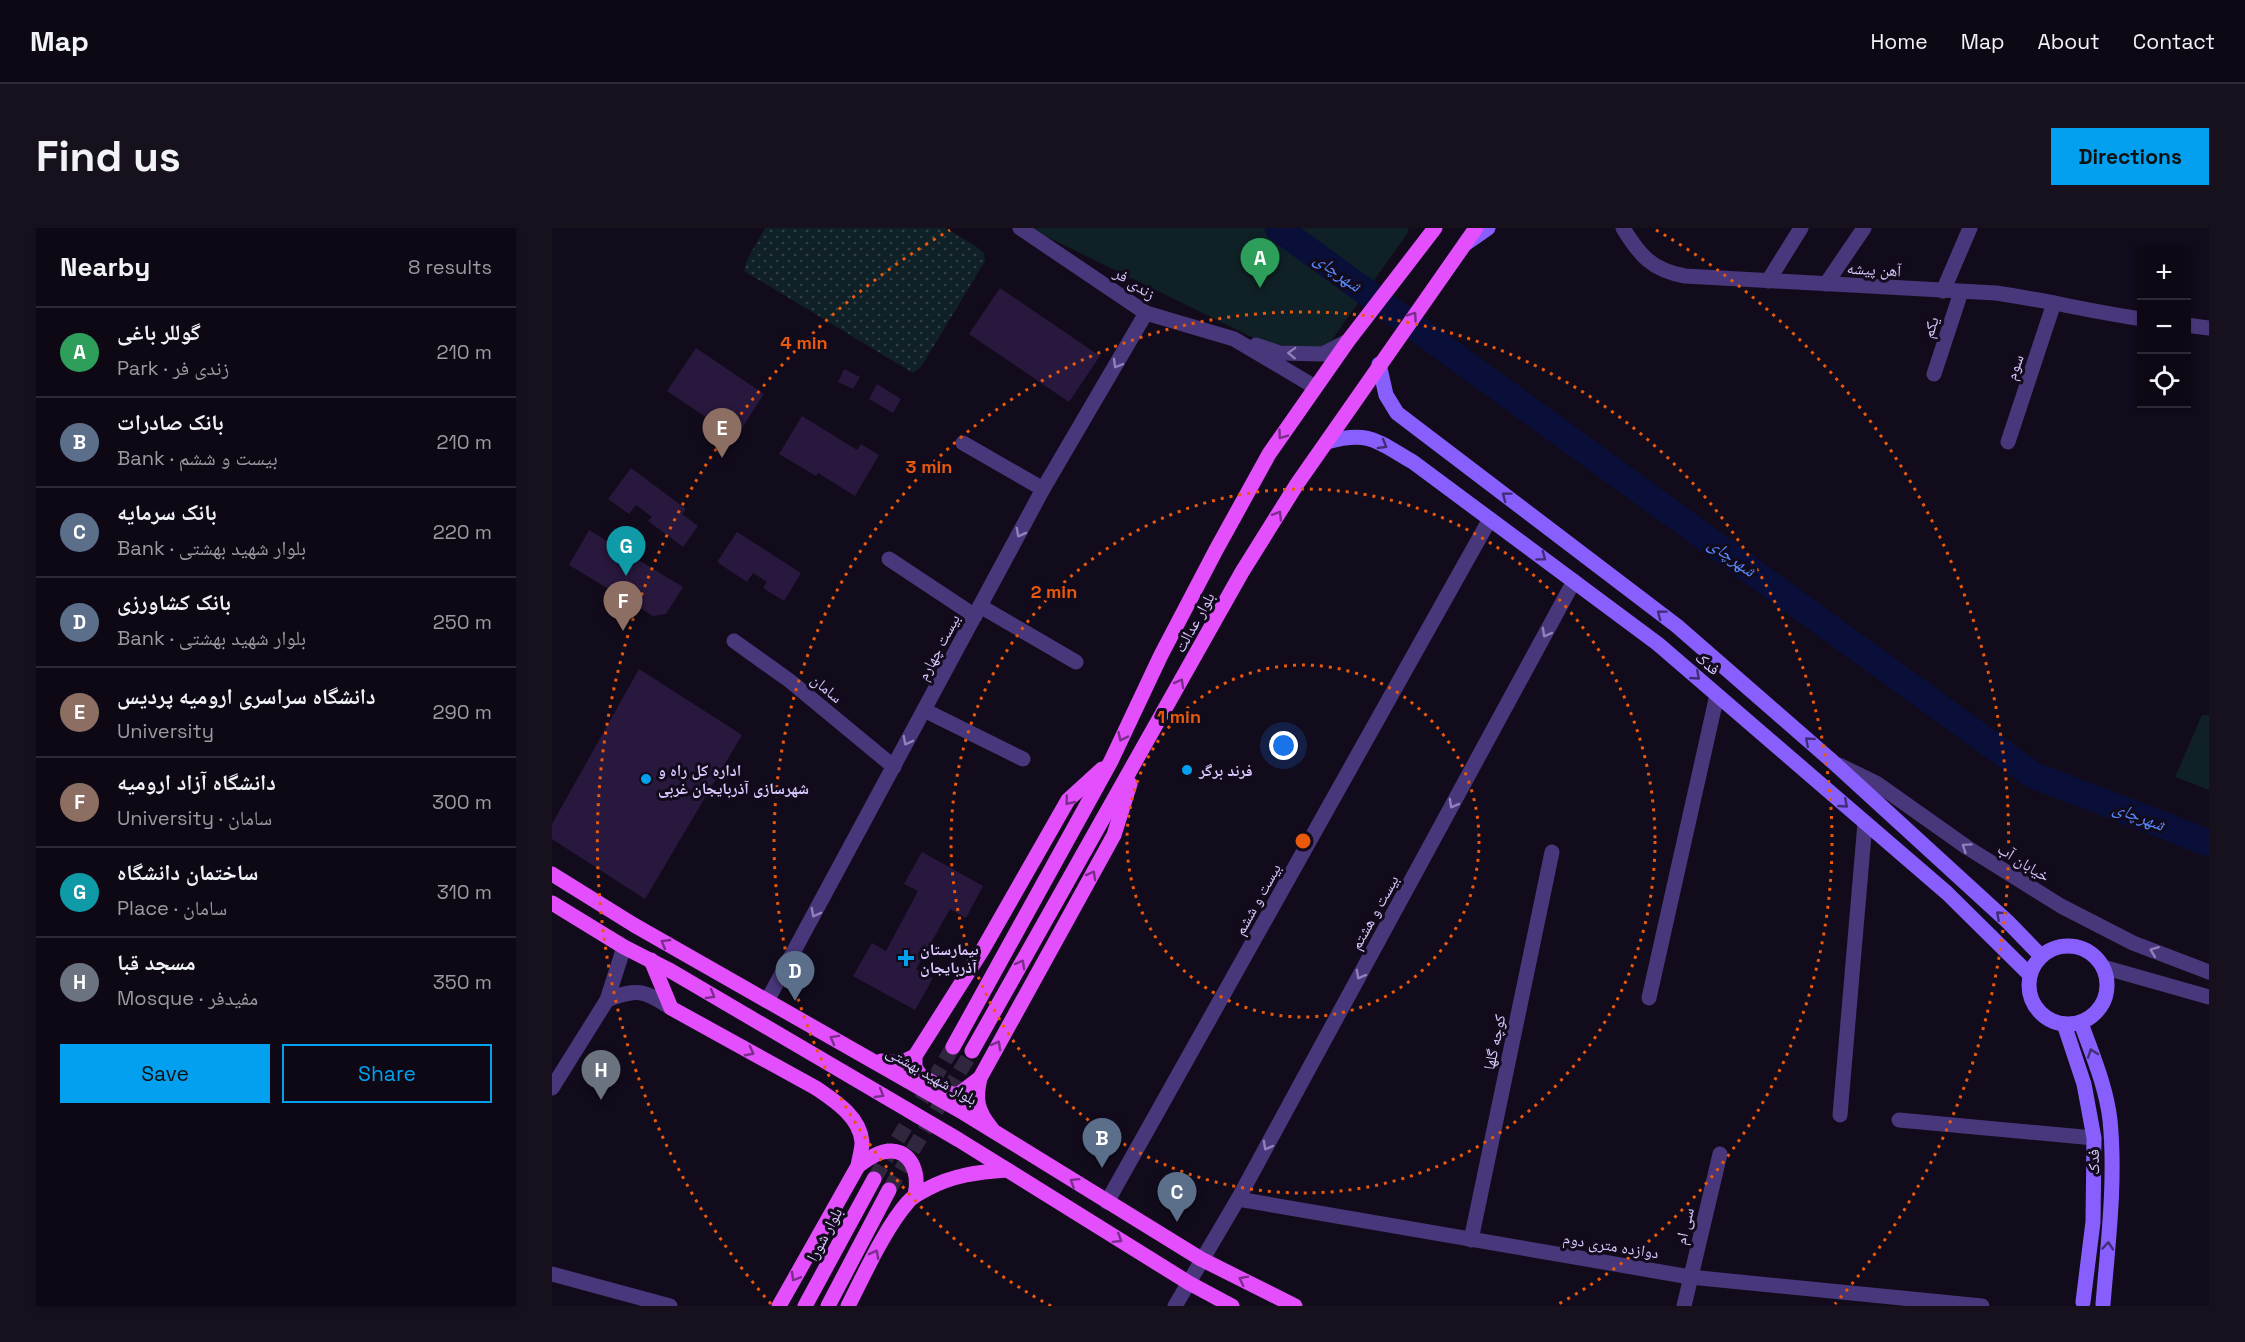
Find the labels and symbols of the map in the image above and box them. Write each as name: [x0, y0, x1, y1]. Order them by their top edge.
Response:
pin: A: [1240, 238, 1280, 288]
water label: شهرچای: [1310, 247, 1368, 297]
street label: آهن پیشه: [1846, 258, 1903, 281]
street label: زندی فر: [1109, 262, 1159, 305]
one-way arrow: [1406, 312, 1417, 323]
street label: یکم: [1917, 314, 1944, 341]
text: 4 min: [780, 331, 828, 354]
one-way arrow: [1288, 347, 1297, 360]
street label: سوم: [2000, 352, 2029, 383]
one-way arrow: [1113, 357, 1124, 368]
pin: E: [702, 408, 742, 458]
one-way arrow: [1278, 428, 1289, 439]
one-way arrow: [1377, 437, 1387, 449]
text: 3 min: [906, 455, 952, 478]
one-way arrow: [1501, 492, 1512, 503]
one-way arrow: [1270, 511, 1282, 521]
pin: G: [606, 526, 646, 576]
one-way arrow: [1016, 526, 1027, 537]
water label: شهرچای: [1704, 532, 1762, 582]
one-way arrow: [1535, 550, 1546, 561]
text: 2 min: [1031, 580, 1077, 603]
pin: F: [604, 582, 642, 631]
street label: بلوار عدالت: [1169, 588, 1220, 656]
street label: بیست چهارم: [912, 610, 965, 684]
one-way arrow: [1657, 610, 1668, 621]
one-way arrow: [1542, 626, 1553, 637]
street label: فدک: [1691, 647, 1724, 680]
street label: سامان: [806, 669, 847, 708]
one-way arrow: [1689, 669, 1700, 680]
one-way arrow: [1172, 679, 1184, 690]
text: 1 min: [1157, 705, 1201, 728]
one-way arrow: [1118, 730, 1130, 741]
your location: [1269, 731, 1298, 760]
one-way arrow: [903, 735, 914, 746]
one-way arrow: [1805, 737, 1816, 748]
place label: اداره کل راه و شهرسازی آذربایجان غربی: [658, 760, 809, 799]
place label: فرند برگر: [1198, 760, 1253, 781]
marker: فرند برگر: [1180, 763, 1194, 777]
marker: اداره کل راه و شهرسازی آذربایجان غربی: [639, 772, 653, 786]
one-way arrow: [1065, 795, 1076, 806]
water label: شهرچای: [2110, 795, 2169, 836]
one-way arrow: [1837, 797, 1848, 808]
one-way arrow: [1449, 798, 1460, 808]
centre of rings: [1293, 831, 1313, 851]
street label: خیابان آب: [1994, 838, 2054, 887]
one-way arrow: [1962, 842, 1972, 854]
street label: بیست و ششم: [1229, 860, 1286, 939]
one-way arrow: [1085, 871, 1096, 881]
street label: بیست و هشتم: [1345, 871, 1404, 953]
one-way arrow: [811, 907, 822, 917]
one-way arrow: [1996, 911, 2006, 922]
one-way arrow: [661, 938, 671, 950]
place label: بیمارستان آذربایجان: [920, 939, 979, 978]
one-way arrow: [2150, 946, 2161, 958]
marker: بیمارستان آذربایجان: [897, 949, 915, 967]
pin: D: [776, 952, 814, 1001]
one-way arrow: [1014, 960, 1025, 970]
one-way arrow: [1356, 969, 1367, 979]
one-way arrow: [705, 988, 716, 1000]
street label: کوچه گلها: [1478, 1012, 1511, 1072]
one-way arrow: [830, 1035, 841, 1046]
street label: بلوار شهید بهشتی: [882, 1041, 981, 1110]
one-way arrow: [990, 1041, 1001, 1052]
one-way arrow: [744, 1045, 755, 1056]
one-way arrow: [2087, 1048, 2100, 1059]
pin: H: [581, 1050, 620, 1100]
one-way arrow: [874, 1087, 884, 1098]
pin: B: [1082, 1118, 1122, 1168]
one-way arrow: [1263, 1140, 1274, 1151]
street label: فدک: [2083, 1149, 2104, 1175]
pin: C: [1158, 1172, 1196, 1222]
one-way arrow: [1070, 1177, 1080, 1189]
street label: بلوار شورا: [802, 1204, 847, 1265]
street label: سی ام: [1670, 1206, 1699, 1247]
street label: دوازده متری دوم: [1561, 1228, 1660, 1263]
one-way arrow: [1112, 1231, 1122, 1243]
one-way arrow: [2101, 1241, 2114, 1250]
one-way arrow: [868, 1250, 879, 1261]
one-way arrow: [791, 1271, 802, 1281]
one-way arrow: [1238, 1275, 1249, 1287]

